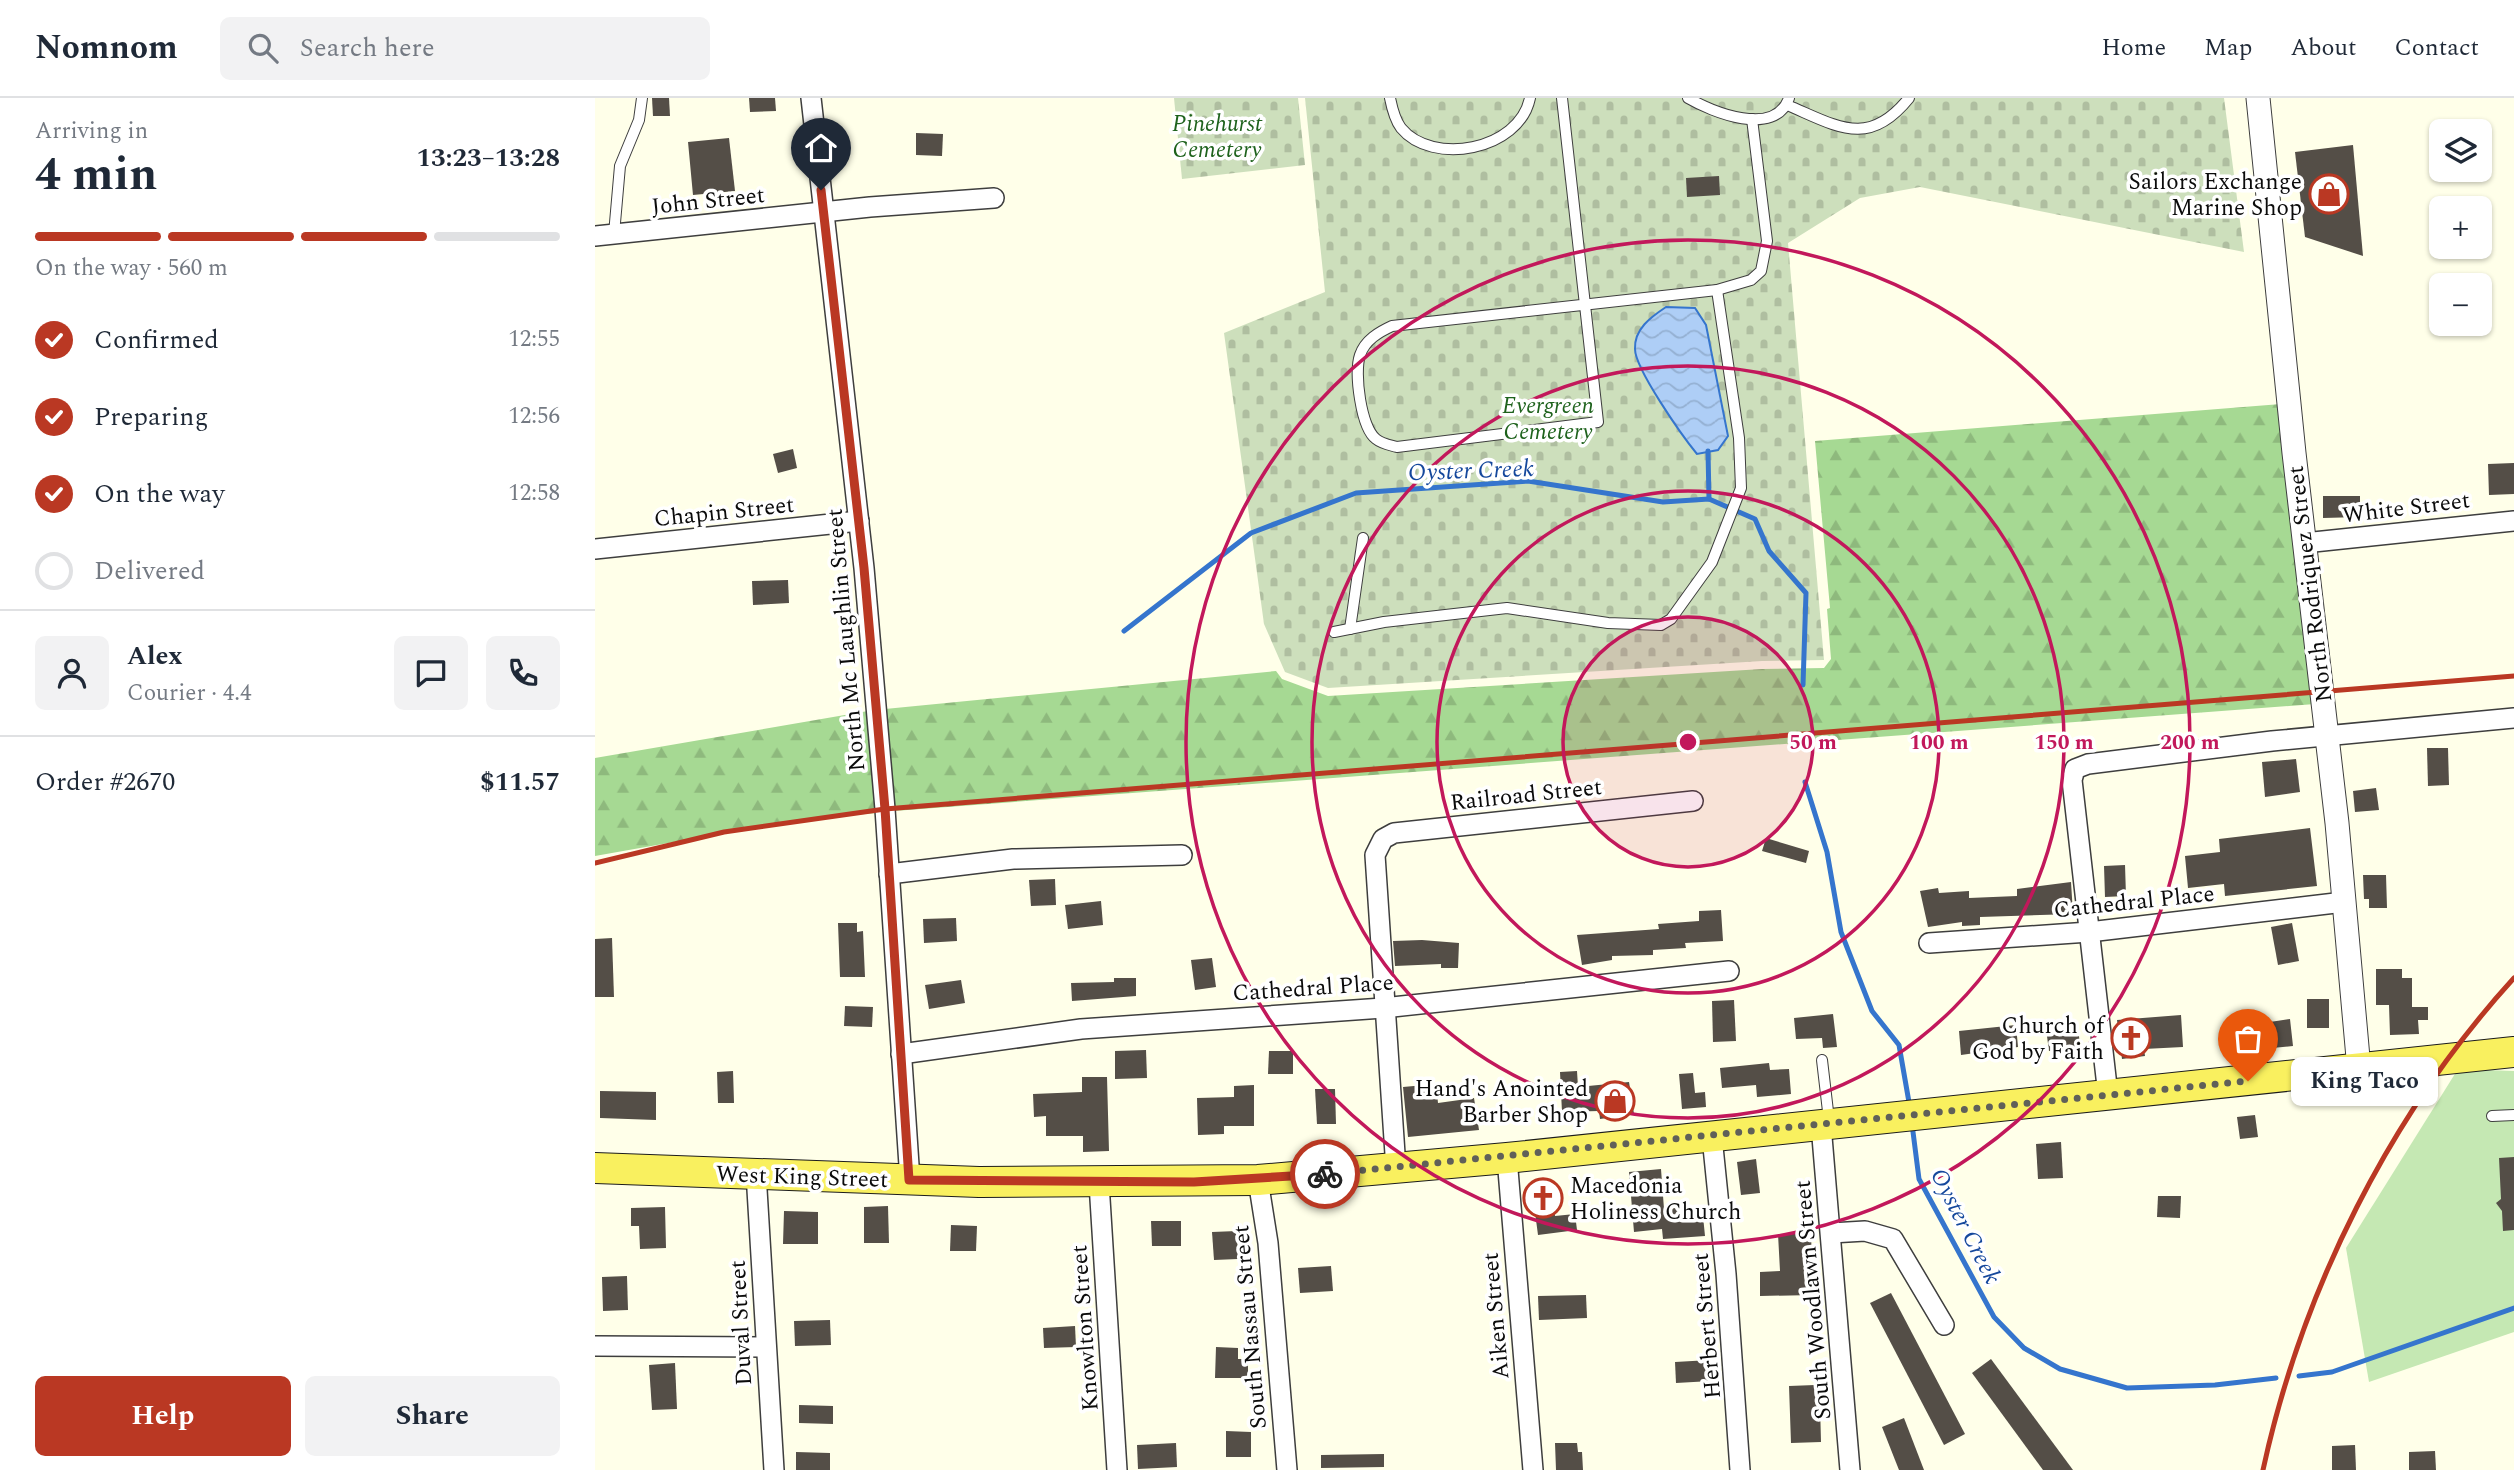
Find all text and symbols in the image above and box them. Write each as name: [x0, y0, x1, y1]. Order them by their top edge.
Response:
search box: [220, 17, 710, 80]
text: Nomnom: [35, 23, 178, 73]
text: Search here: [300, 28, 435, 68]
icon: search: [244, 29, 282, 67]
text: Home: [2101, 30, 2166, 66]
text: Map: [2204, 30, 2252, 66]
text: About: [2290, 30, 2356, 66]
text: Contact: [2394, 30, 2479, 66]
park label: Pinehurst Cemetery: [1172, 107, 1263, 168]
text: Arriving in: [35, 114, 148, 149]
pin: [791, 118, 851, 190]
map controls: [2429, 119, 2492, 336]
button: layers: [2429, 119, 2492, 182]
icon: home: [802, 129, 840, 167]
text: 13:23–13:28: [416, 138, 560, 178]
text: 4 min: [35, 140, 157, 210]
place label: Sailors Exchange Marine Shop: [2128, 165, 2302, 226]
shop icon: Sailors Exchange Marine Shop: [2308, 173, 2350, 215]
street label: John Street: [650, 178, 767, 225]
button: +: [2429, 196, 2492, 259]
text: On the way · 560 m: [35, 251, 228, 286]
button: −: [2429, 273, 2492, 336]
text: Confirmed: [94, 320, 219, 360]
icon: check: [35, 321, 73, 359]
text: 12:55: [508, 322, 560, 357]
park label: Evergreen Cemetery: [1502, 389, 1594, 450]
text: Preparing: [94, 397, 208, 437]
icon: check: [35, 398, 73, 436]
text: 12:56: [508, 399, 560, 434]
water label: Oyster Creek: [1407, 451, 1535, 491]
street label: North Rodriquez Street: [2279, 463, 2342, 704]
text: On the way: [94, 474, 225, 514]
icon: check: [35, 475, 73, 513]
text: 12:58: [508, 476, 560, 511]
street label: White Street: [2340, 483, 2472, 534]
street label: Chapin Street: [652, 488, 796, 537]
street label: North Mc Laughlin Street: [818, 507, 875, 773]
text: Delivered: [94, 551, 205, 591]
button: person: [35, 636, 109, 710]
text: Alex: [127, 636, 182, 676]
button: chat: [394, 636, 468, 710]
button: phone: [486, 636, 560, 710]
text: Courier · 4.4: [127, 676, 252, 711]
text: 50 m: [1789, 727, 1837, 759]
text: 100 m: [1909, 727, 1969, 759]
text: 150 m: [2034, 727, 2094, 759]
text: 200 m: [2160, 727, 2220, 759]
centre of rings: [1676, 730, 1700, 754]
text: Order #2670: [35, 762, 175, 802]
text: $11.57: [480, 762, 560, 802]
street label: Railroad Street: [1448, 770, 1604, 821]
street label: Cathedral Place: [2052, 877, 2216, 928]
street label: Cathedral Place: [1231, 965, 1395, 1012]
place label: Church of God by Faith: [1972, 1009, 2106, 1070]
pin: [2218, 1009, 2278, 1081]
church icon: Church of God by Faith: [2110, 1017, 2152, 1059]
icon: bag: [2229, 1020, 2267, 1058]
callout: King Taco: [2290, 1056, 2437, 1105]
text: King Taco: [2310, 1064, 2419, 1099]
place label: Hand's Anointed Barber Shop: [1415, 1072, 1588, 1133]
shop icon: Hand's Anointed Barber Shop: [1594, 1080, 1636, 1122]
courier: [1290, 1139, 1360, 1209]
icon: bike: [1306, 1155, 1344, 1193]
street label: West King Street: [715, 1157, 889, 1198]
water label: Oyster Creek: [1920, 1162, 2010, 1291]
place label: Macedonia Holiness Church: [1570, 1169, 1741, 1230]
church icon: Macedonia Holiness Church: [1522, 1177, 1564, 1219]
street label: South Woodlawn Street: [1786, 1179, 1841, 1421]
street label: South Nassau Street: [1224, 1223, 1277, 1430]
street label: Knowlton Street: [1062, 1244, 1109, 1412]
street label: Aiken Street: [1474, 1251, 1519, 1381]
street label: Herbert Street: [1684, 1251, 1731, 1400]
street label: Duval Street: [721, 1259, 762, 1387]
button: Help: [35, 1376, 291, 1456]
button: Share: [305, 1376, 560, 1456]

